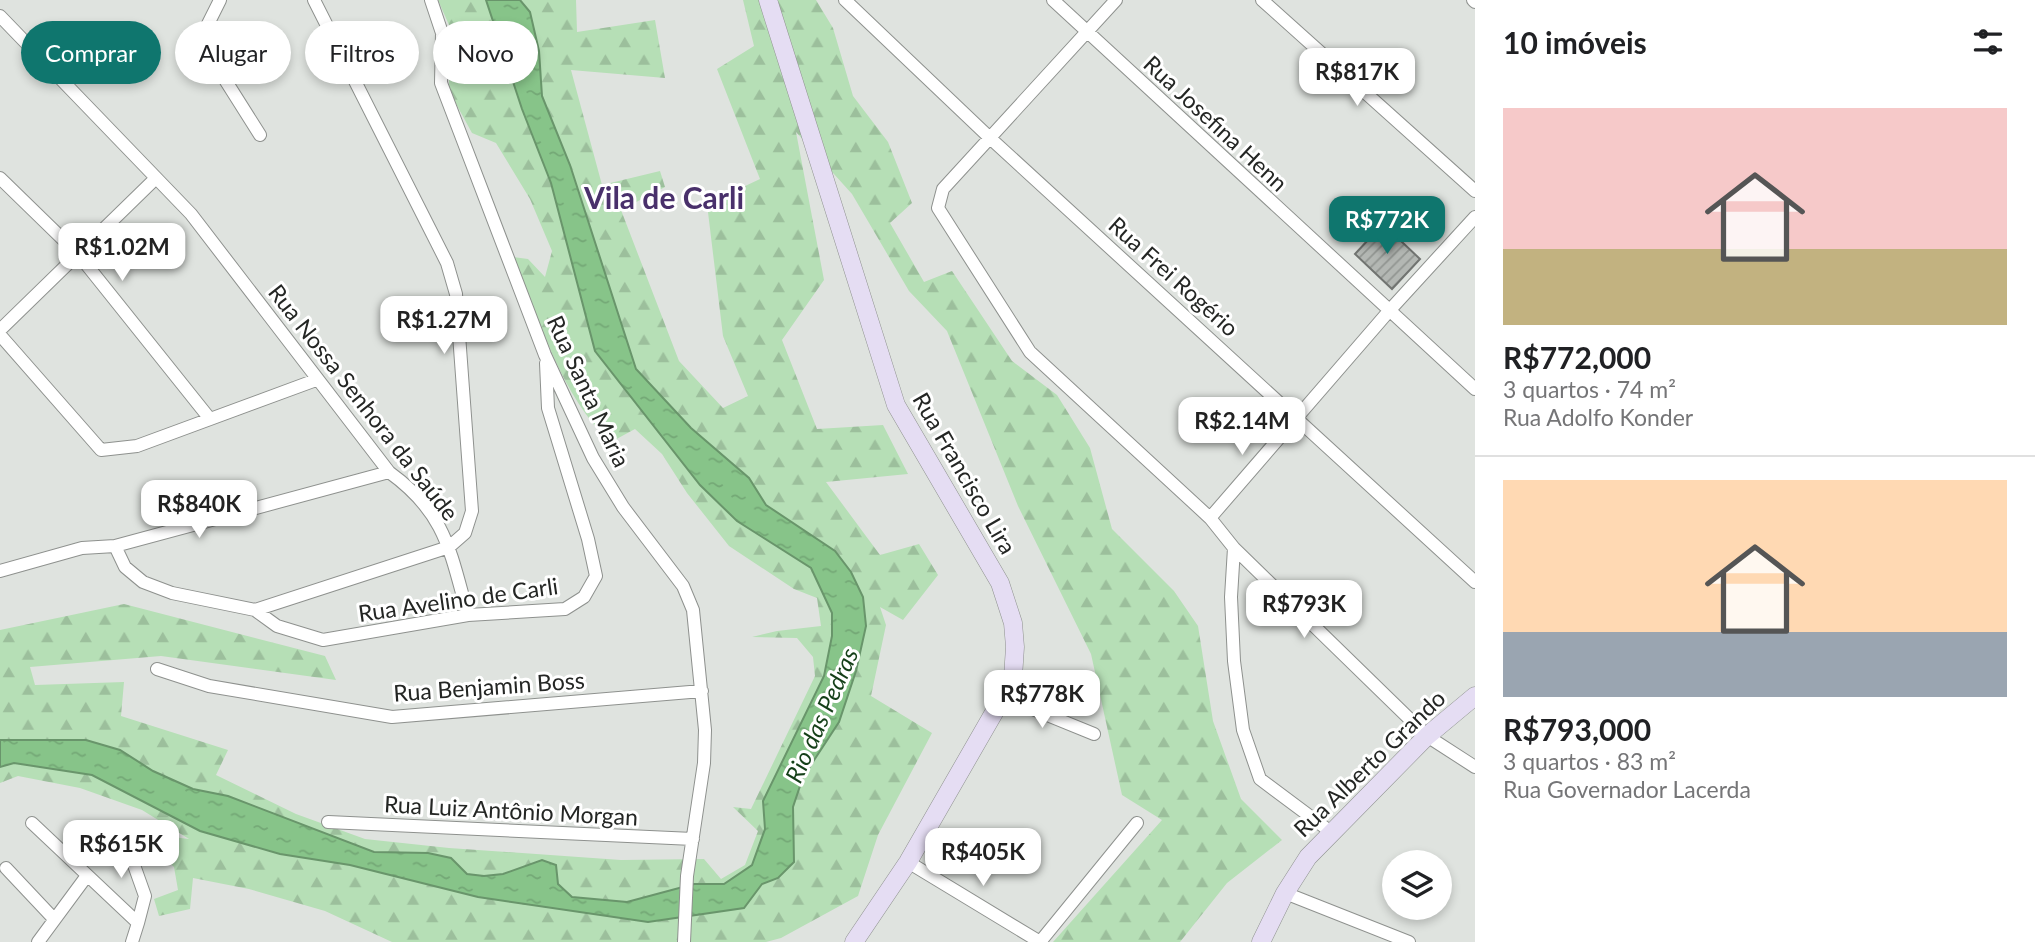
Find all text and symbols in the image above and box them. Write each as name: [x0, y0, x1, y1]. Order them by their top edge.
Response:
chip: Comprar: [21, 21, 161, 84]
chip: Alugar: [175, 21, 291, 84]
chip: Filtros: [305, 21, 419, 84]
chip: Novo: [433, 21, 538, 84]
icon: filters: [1969, 23, 2007, 61]
text: 10 imóveis: [1503, 24, 1647, 60]
pin: R$817K: [1300, 48, 1414, 108]
street label: Rua Josefina Henn: [1138, 49, 1294, 197]
text: R$817K: [1315, 57, 1399, 85]
icon: home: [1692, 154, 1818, 280]
district label: Vila de Carli: [583, 179, 744, 215]
pin: R$772K: [1330, 196, 1444, 256]
text: R$772K: [1345, 205, 1429, 233]
street label: Rua Frei Rogério: [1103, 210, 1245, 342]
pin: R$1.02M: [57, 224, 187, 283]
text: R$1.02M: [74, 232, 170, 260]
street label: Rua Nossa Senhora da Saúde: [263, 278, 465, 526]
pin: R$1.27M: [379, 296, 509, 356]
text: R$1.27M: [396, 305, 492, 333]
street label: Rua Santa Maria: [542, 311, 636, 471]
text: R$772,000: [1503, 339, 1651, 375]
text: 3 quartos · 74 m²: [1503, 375, 1676, 403]
street label: Rua Francisco Lira: [907, 387, 1023, 559]
pin: R$2.14M: [1177, 398, 1307, 457]
text: Rua Adolfo Konder: [1503, 403, 1693, 431]
text: R$2.14M: [1194, 406, 1290, 434]
pin: R$840K: [142, 480, 256, 540]
text: R$840K: [157, 489, 241, 517]
icon: home: [1692, 526, 1818, 652]
street label: Rua Avelino de Carli: [356, 571, 560, 627]
pin: R$793K: [1247, 580, 1361, 640]
text: R$793K: [1262, 589, 1346, 617]
water label: Rio das Pedras: [778, 643, 864, 787]
street label: Rua Benjamin Boss: [392, 665, 586, 707]
pin: R$778K: [985, 670, 1099, 730]
text: R$778K: [1000, 679, 1084, 707]
street label: Rua Alberto Grando: [1287, 684, 1451, 842]
text: R$793,000: [1503, 711, 1651, 747]
text: 3 quartos · 83 m²: [1503, 747, 1676, 775]
text: Rua Governador Lacerda: [1503, 775, 1751, 803]
street label: Rua Luiz Antônio Morgan: [383, 789, 639, 831]
pin: R$615K: [64, 820, 178, 880]
pin: R$405K: [926, 828, 1040, 888]
text: R$615K: [79, 829, 163, 857]
text: R$405K: [941, 837, 1025, 865]
map controls: [1382, 850, 1452, 920]
button: layers: [1382, 850, 1452, 920]

